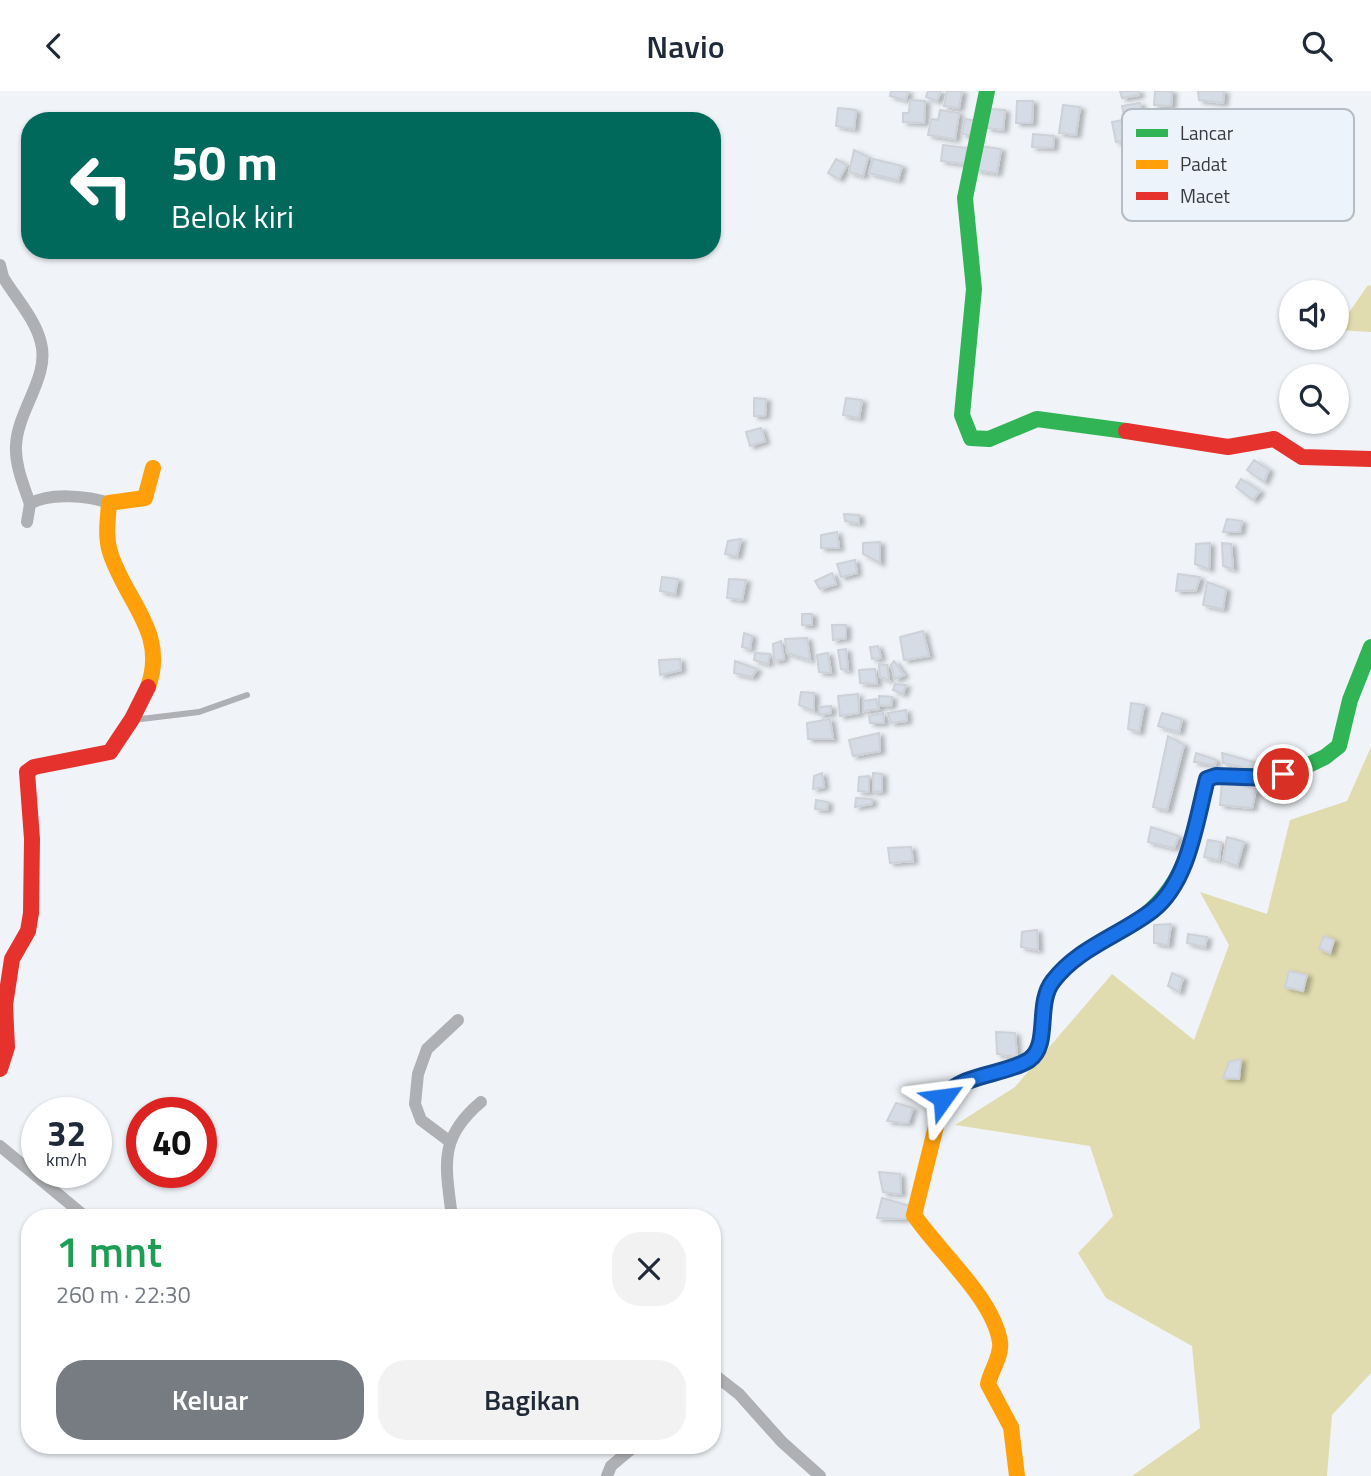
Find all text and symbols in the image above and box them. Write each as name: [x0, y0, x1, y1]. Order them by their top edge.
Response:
text: Navio: [646, 22, 725, 70]
icon: back: [35, 27, 73, 65]
icon: search: [1298, 27, 1336, 65]
legend: [1122, 109, 1354, 221]
text: Lancar: [1180, 118, 1234, 147]
text: 50 m: [171, 124, 278, 199]
icon: left: [56, 140, 147, 231]
text: Padat: [1180, 149, 1227, 178]
text: Macet: [1180, 181, 1230, 210]
text: Belok kiri: [171, 192, 294, 240]
map controls: [1279, 280, 1349, 434]
button: sound: [1279, 280, 1349, 350]
button: search: [1279, 364, 1349, 434]
pin: [1253, 744, 1313, 804]
icon: arrive: [1264, 755, 1302, 793]
position arrow: [906, 1061, 980, 1135]
speed limit sign: 40: [126, 1097, 217, 1188]
text: 32: [47, 1106, 86, 1160]
text: km/h: [46, 1146, 87, 1173]
text: 1 mnt: [56, 1219, 162, 1283]
button: close: [612, 1232, 686, 1306]
text: 260 m · 22:30: [56, 1277, 191, 1312]
button: Keluar: [56, 1360, 364, 1440]
button: Bagikan: [378, 1360, 686, 1440]

